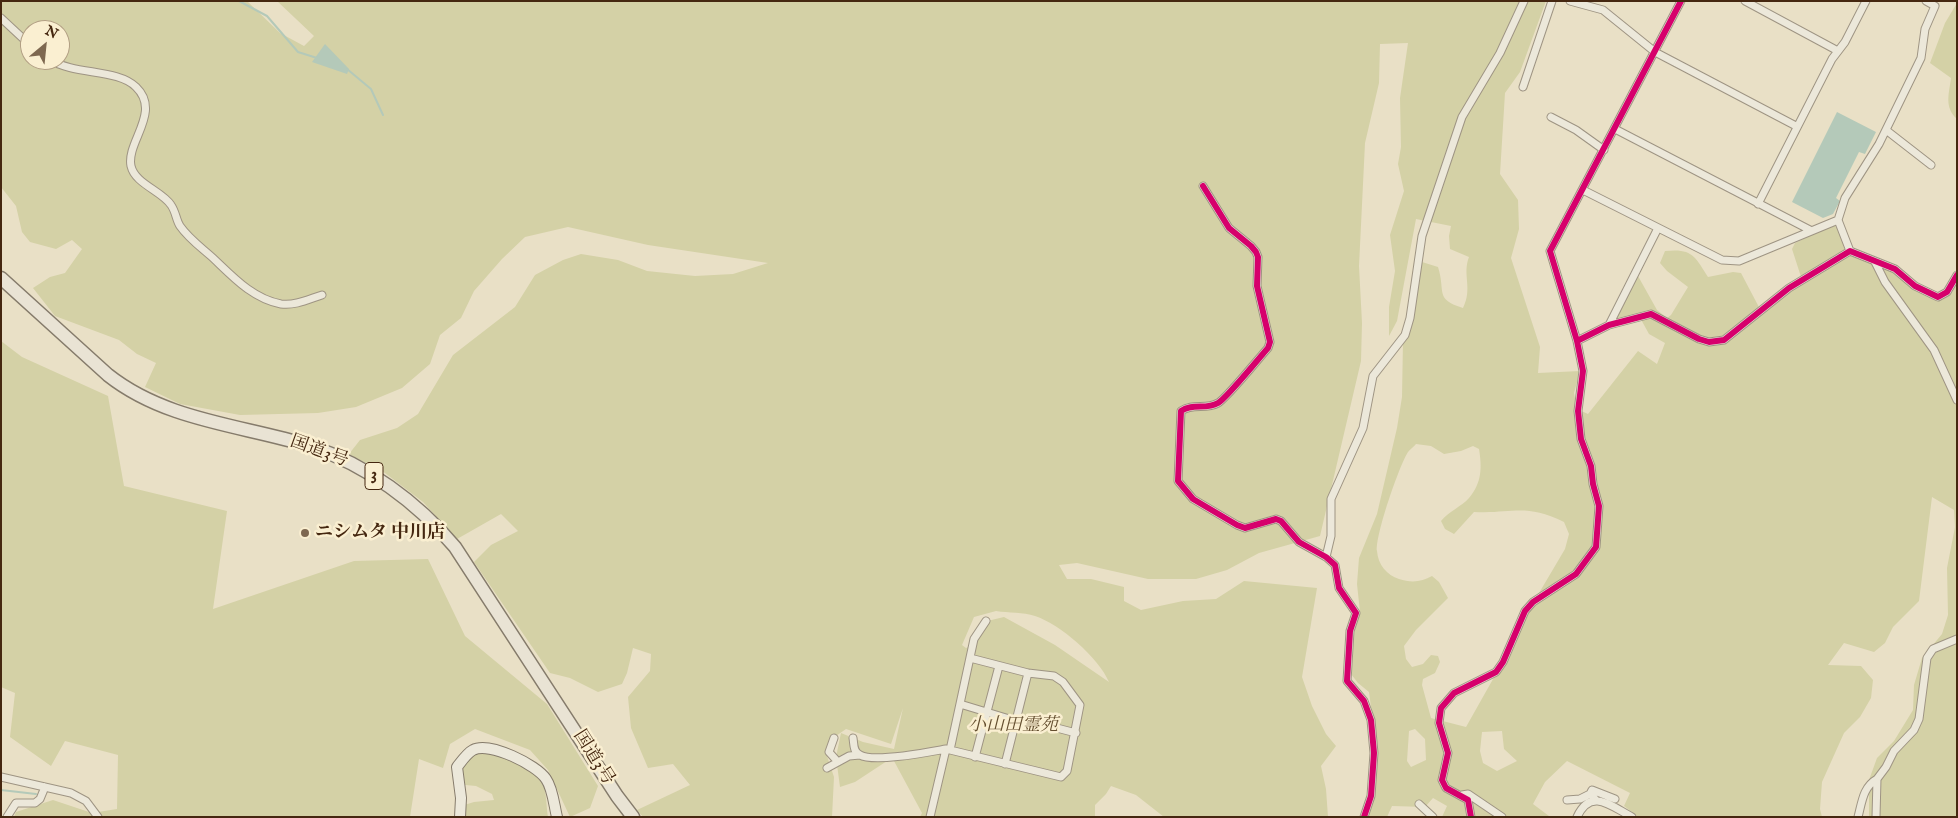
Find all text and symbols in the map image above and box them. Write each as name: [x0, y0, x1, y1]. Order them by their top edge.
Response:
north arrow: [20, 20, 70, 70]
text: N: [42, 22, 61, 43]
street label: 国道3号: [287, 431, 351, 473]
road number: 3: [365, 462, 383, 490]
place label: ニシムタ 中川店: [315, 522, 445, 544]
marker: ニシムタ 中川店: [299, 527, 311, 539]
park label: 小山田霊苑: [968, 715, 1058, 737]
street label: 国道3号: [568, 727, 618, 789]

